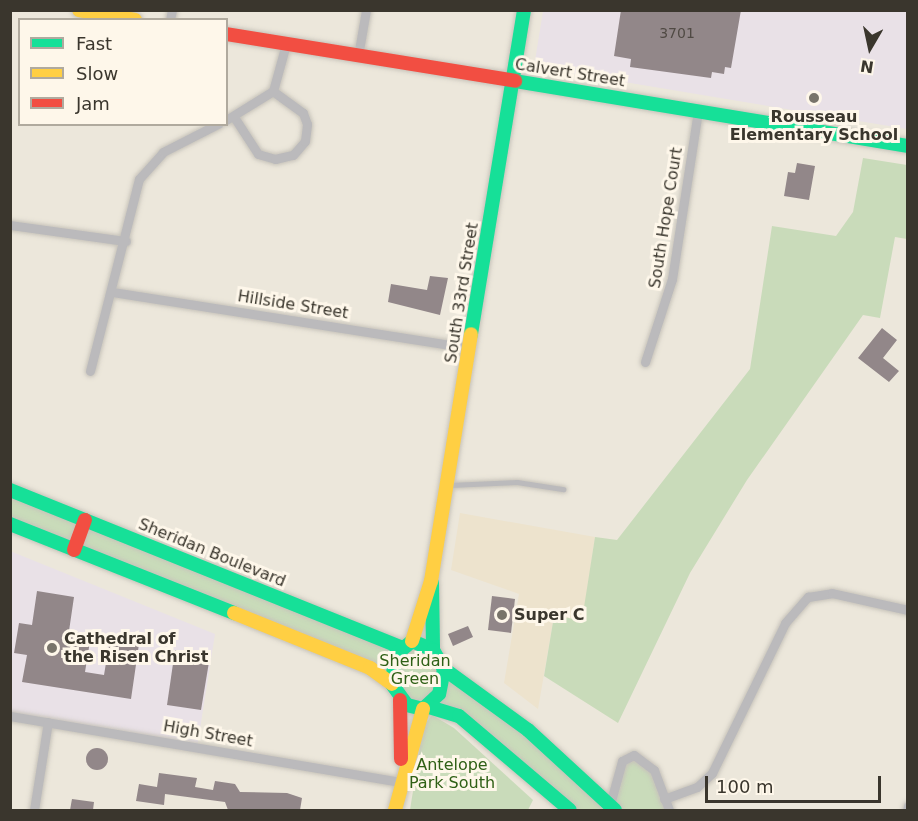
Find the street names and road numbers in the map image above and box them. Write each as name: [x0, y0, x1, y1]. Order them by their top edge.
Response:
street label: Calvert Street: [514, 55, 626, 91]
street label: South Hope Court: [645, 146, 687, 290]
street label: South 33rd Street: [441, 221, 483, 365]
street label: Hillside Street: [236, 287, 350, 323]
street label: Sheridan Boulevard: [135, 515, 289, 591]
street label: High Street: [162, 717, 254, 751]

